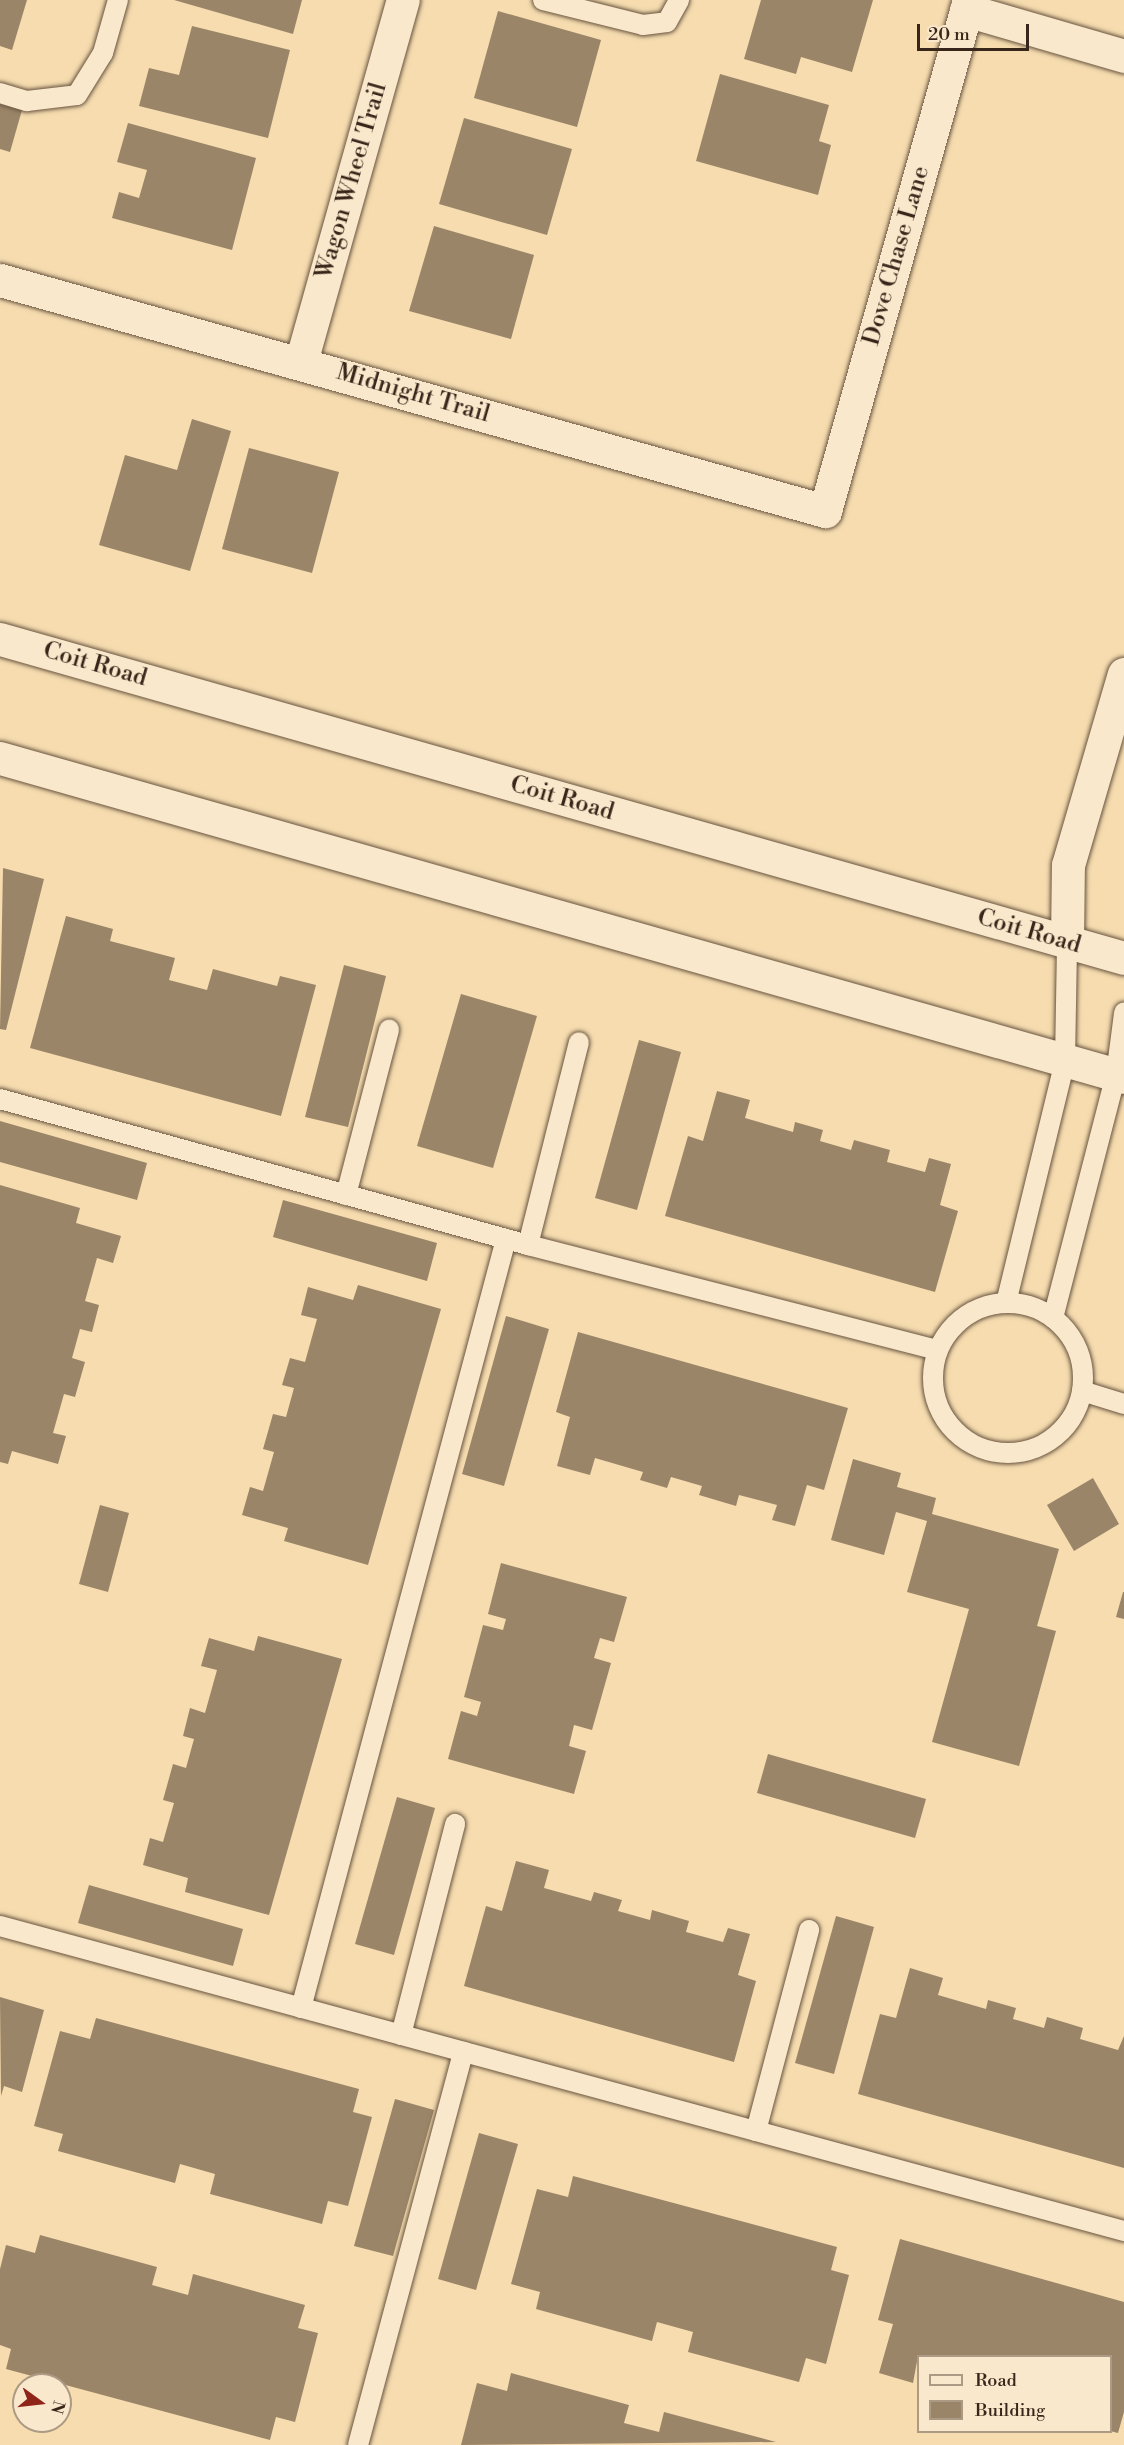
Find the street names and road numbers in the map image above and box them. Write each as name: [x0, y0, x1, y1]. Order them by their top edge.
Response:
street label: Wagon Wheel Trail: [310, 79, 394, 283]
street label: Dove Chase Lane: [858, 163, 936, 349]
street label: Midnight Trail: [333, 358, 493, 430]
street label: Coit Road: [40, 636, 150, 694]
street label: Coit Road: [507, 770, 617, 828]
street label: Coit Road: [974, 903, 1084, 961]

